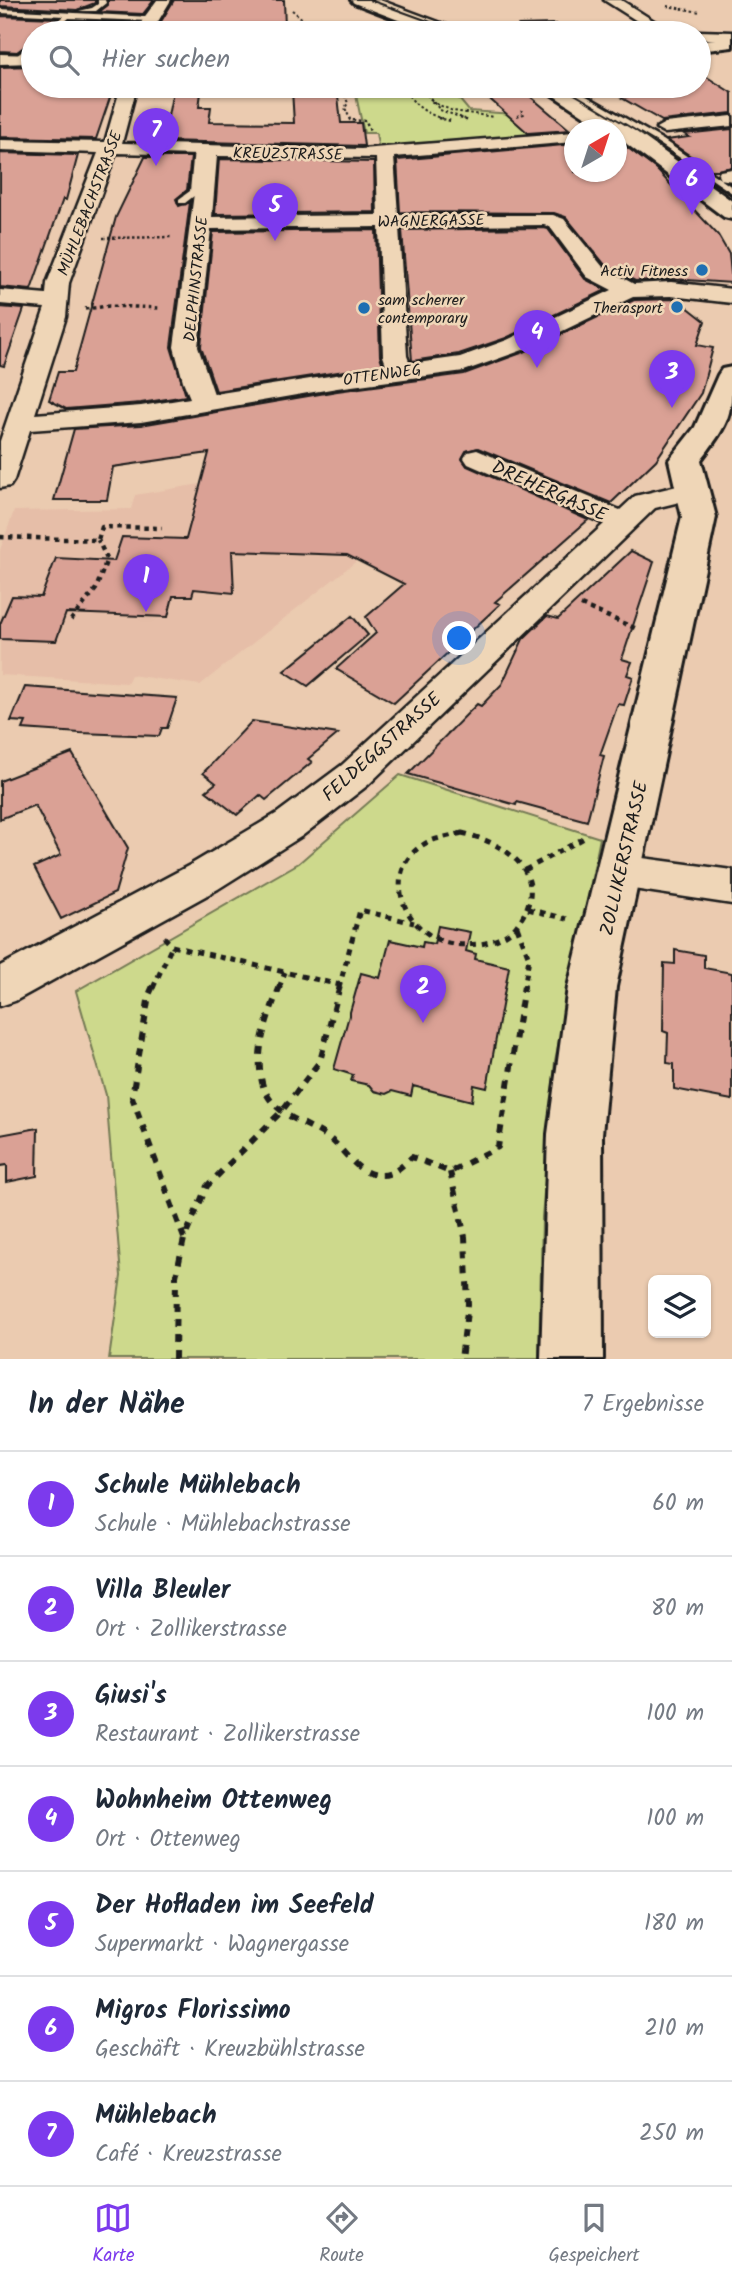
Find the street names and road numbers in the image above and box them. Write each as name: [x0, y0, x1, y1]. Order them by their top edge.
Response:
street label: MÜHLEBACHSTRASSE: [51, 127, 130, 280]
street label: KREUZSTRASSE: [233, 141, 344, 168]
street label: WAGNERGASSE: [377, 208, 486, 235]
street label: DELPHINSTRASSE: [177, 215, 216, 343]
street label: OTTENWEG: [341, 358, 423, 393]
street label: DREHERGASSE: [487, 453, 613, 531]
street label: FELDEGGSTRASSE: [316, 685, 450, 810]
street label: ZOLLIKERSTRASSE: [593, 777, 658, 939]

